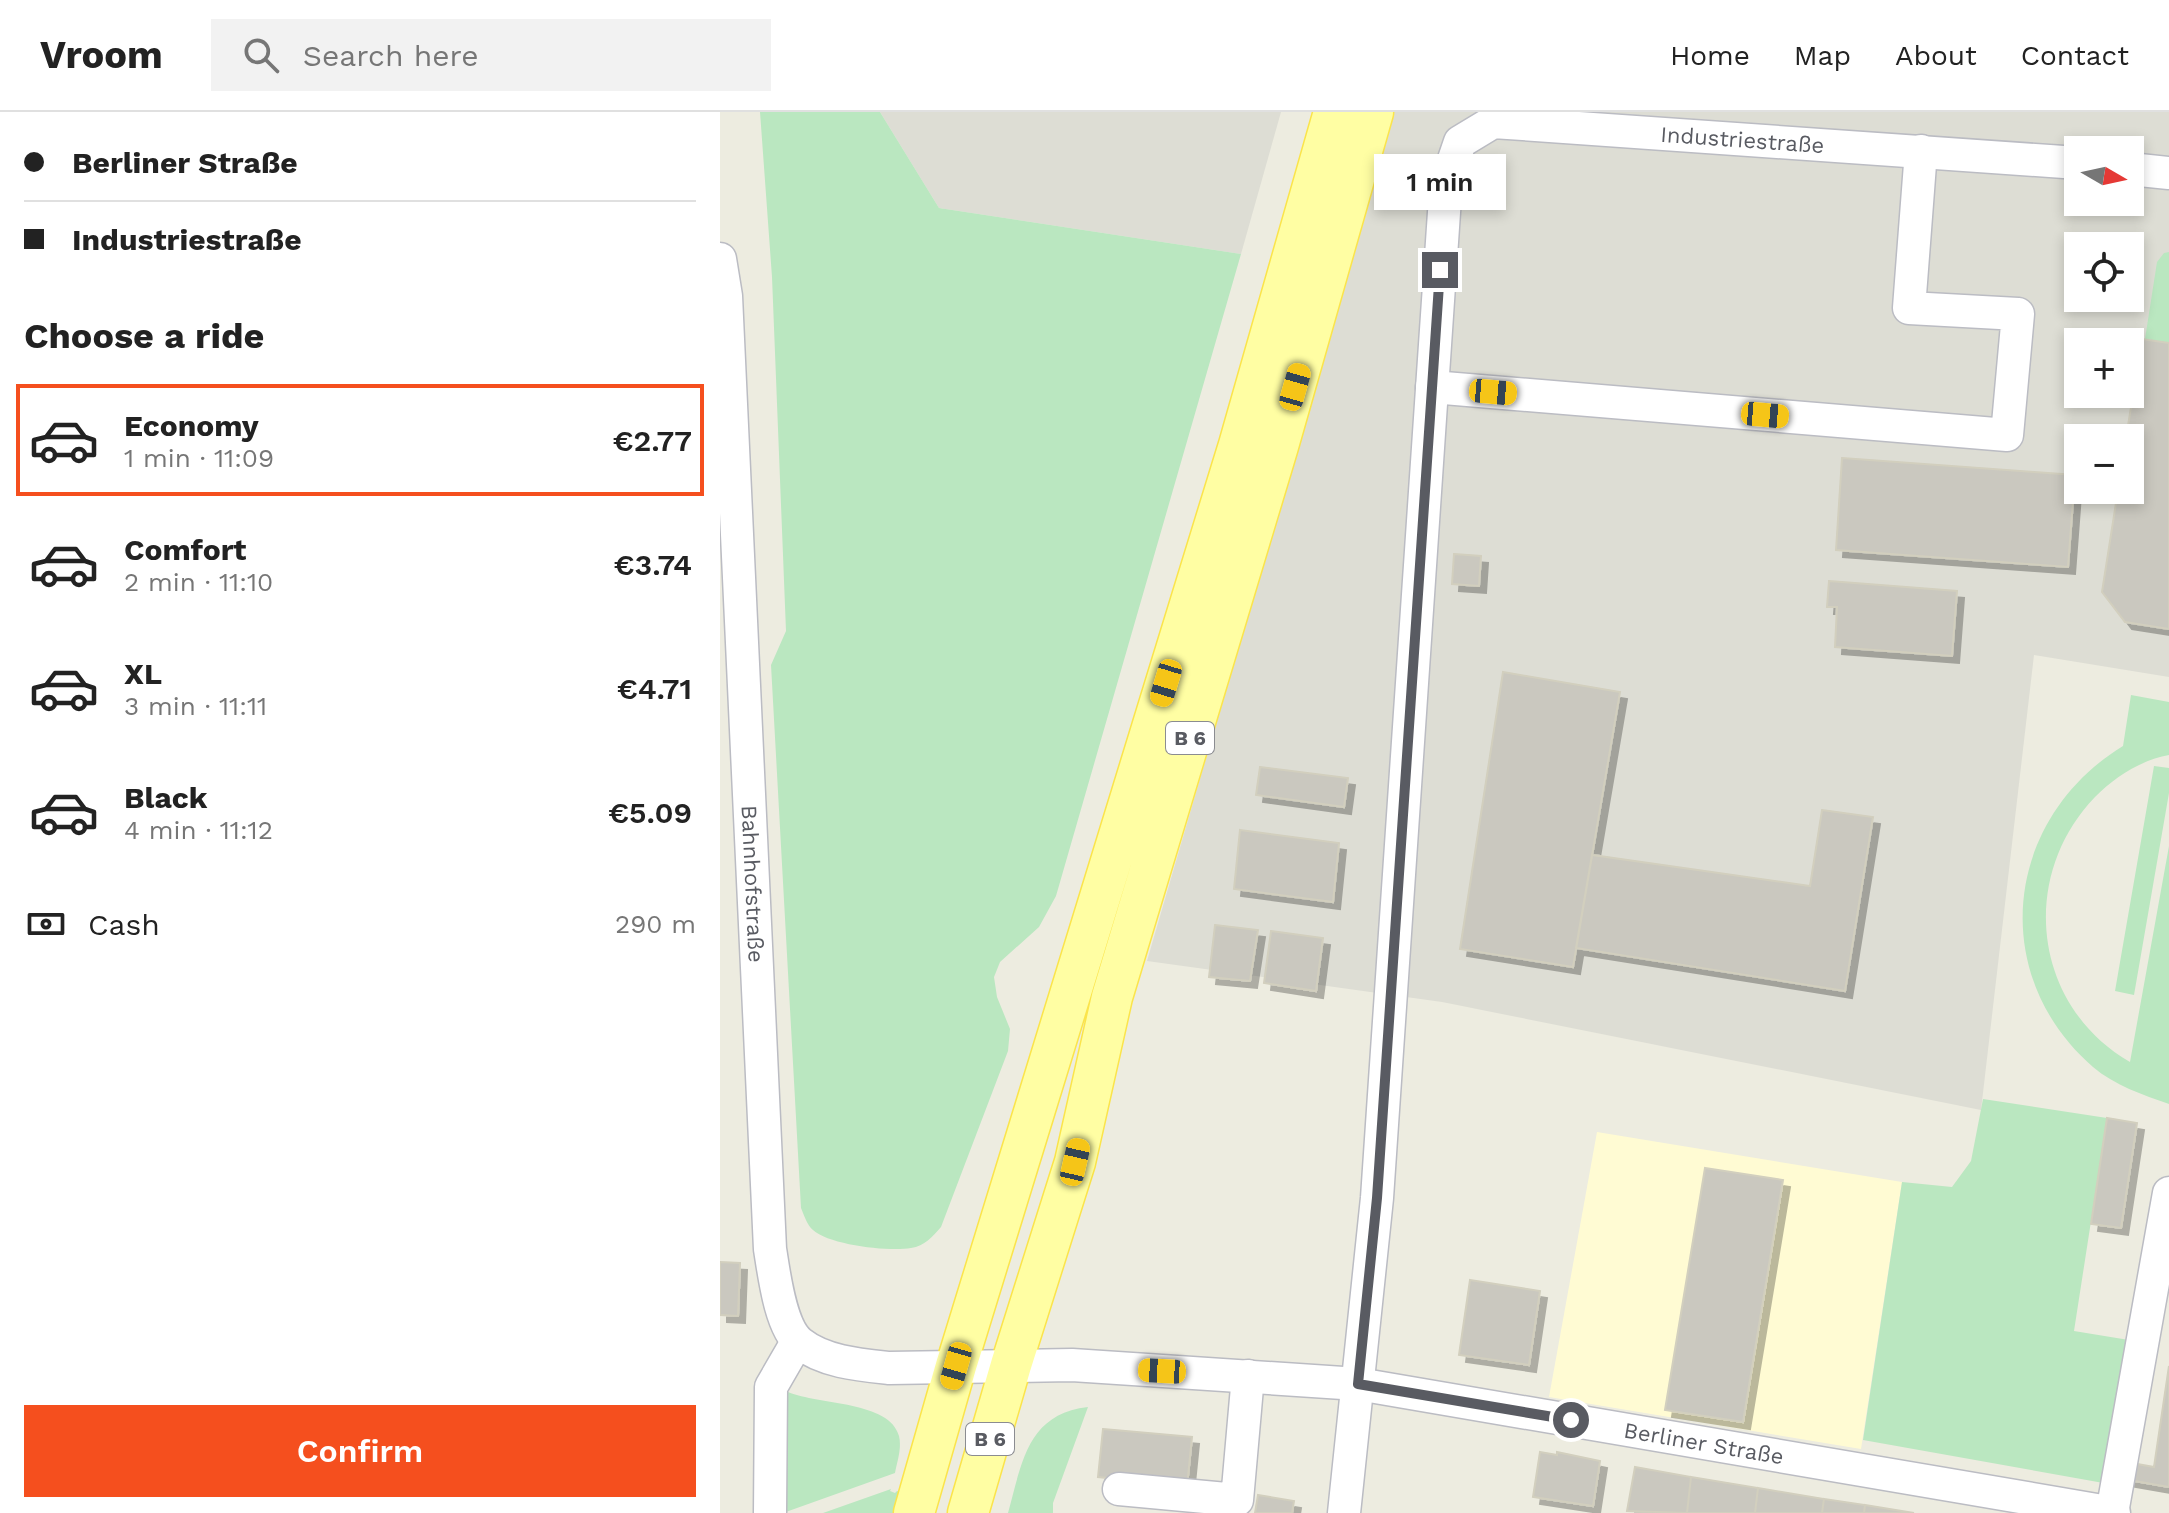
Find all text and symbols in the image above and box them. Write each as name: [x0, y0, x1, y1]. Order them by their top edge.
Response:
search box: [211, 19, 771, 91]
text: Vroom: [40, 33, 163, 77]
icon: search: [239, 33, 283, 77]
text: Search here: [303, 38, 479, 73]
text: Home: [1670, 39, 1750, 72]
text: Map: [1794, 39, 1851, 72]
text: About: [1895, 39, 1977, 72]
text: Contact: [2021, 39, 2129, 72]
street label: Industriestraße: [1660, 121, 1825, 158]
north arrow: [2064, 136, 2144, 216]
map controls: [2064, 136, 2144, 504]
text: Berliner Straße: [72, 145, 298, 180]
callout: 1 min: [1374, 154, 1506, 210]
text: 1 min: [1407, 167, 1473, 197]
text: Industriestraße: [72, 222, 302, 257]
button: locate: [2064, 232, 2144, 312]
route end: [1422, 252, 1458, 288]
text: Choose a ride: [24, 315, 264, 357]
button: +: [2064, 328, 2144, 408]
car: [1277, 361, 1313, 413]
car: [1468, 378, 1518, 406]
car: [1740, 401, 1790, 429]
icon: car: [28, 404, 100, 476]
text: Economy: [124, 408, 259, 443]
text: €2.77: [612, 423, 692, 458]
button: −: [2064, 424, 2144, 504]
text: 1 min · 11:09: [124, 443, 274, 473]
icon: car: [28, 528, 100, 600]
text: Comfort: [124, 532, 246, 567]
text: €3.74: [614, 547, 692, 582]
text: 2 min · 11:10: [124, 567, 273, 597]
icon: car: [28, 652, 100, 724]
text: XL: [124, 656, 162, 691]
car: [1148, 657, 1184, 709]
text: €4.71: [617, 671, 692, 706]
text: 3 min · 11:11: [124, 691, 267, 721]
road number: B 6: [1166, 722, 1214, 754]
icon: car: [28, 776, 100, 848]
text: Black: [124, 780, 208, 815]
text: €5.09: [608, 795, 692, 830]
street label: Bahnhofstraße: [737, 805, 769, 963]
text: 4 min · 11:12: [124, 815, 273, 845]
icon: cash: [24, 902, 68, 946]
text: Cash: [88, 907, 160, 942]
text: 290 m: [615, 909, 696, 939]
car: [1058, 1136, 1092, 1188]
car: [938, 1340, 974, 1392]
car: [1137, 1358, 1187, 1384]
route start: [1553, 1402, 1589, 1438]
button: Confirm: [24, 1405, 696, 1497]
street label: Berliner Straße: [1622, 1417, 1786, 1469]
road number: B 6: [966, 1423, 1014, 1455]

